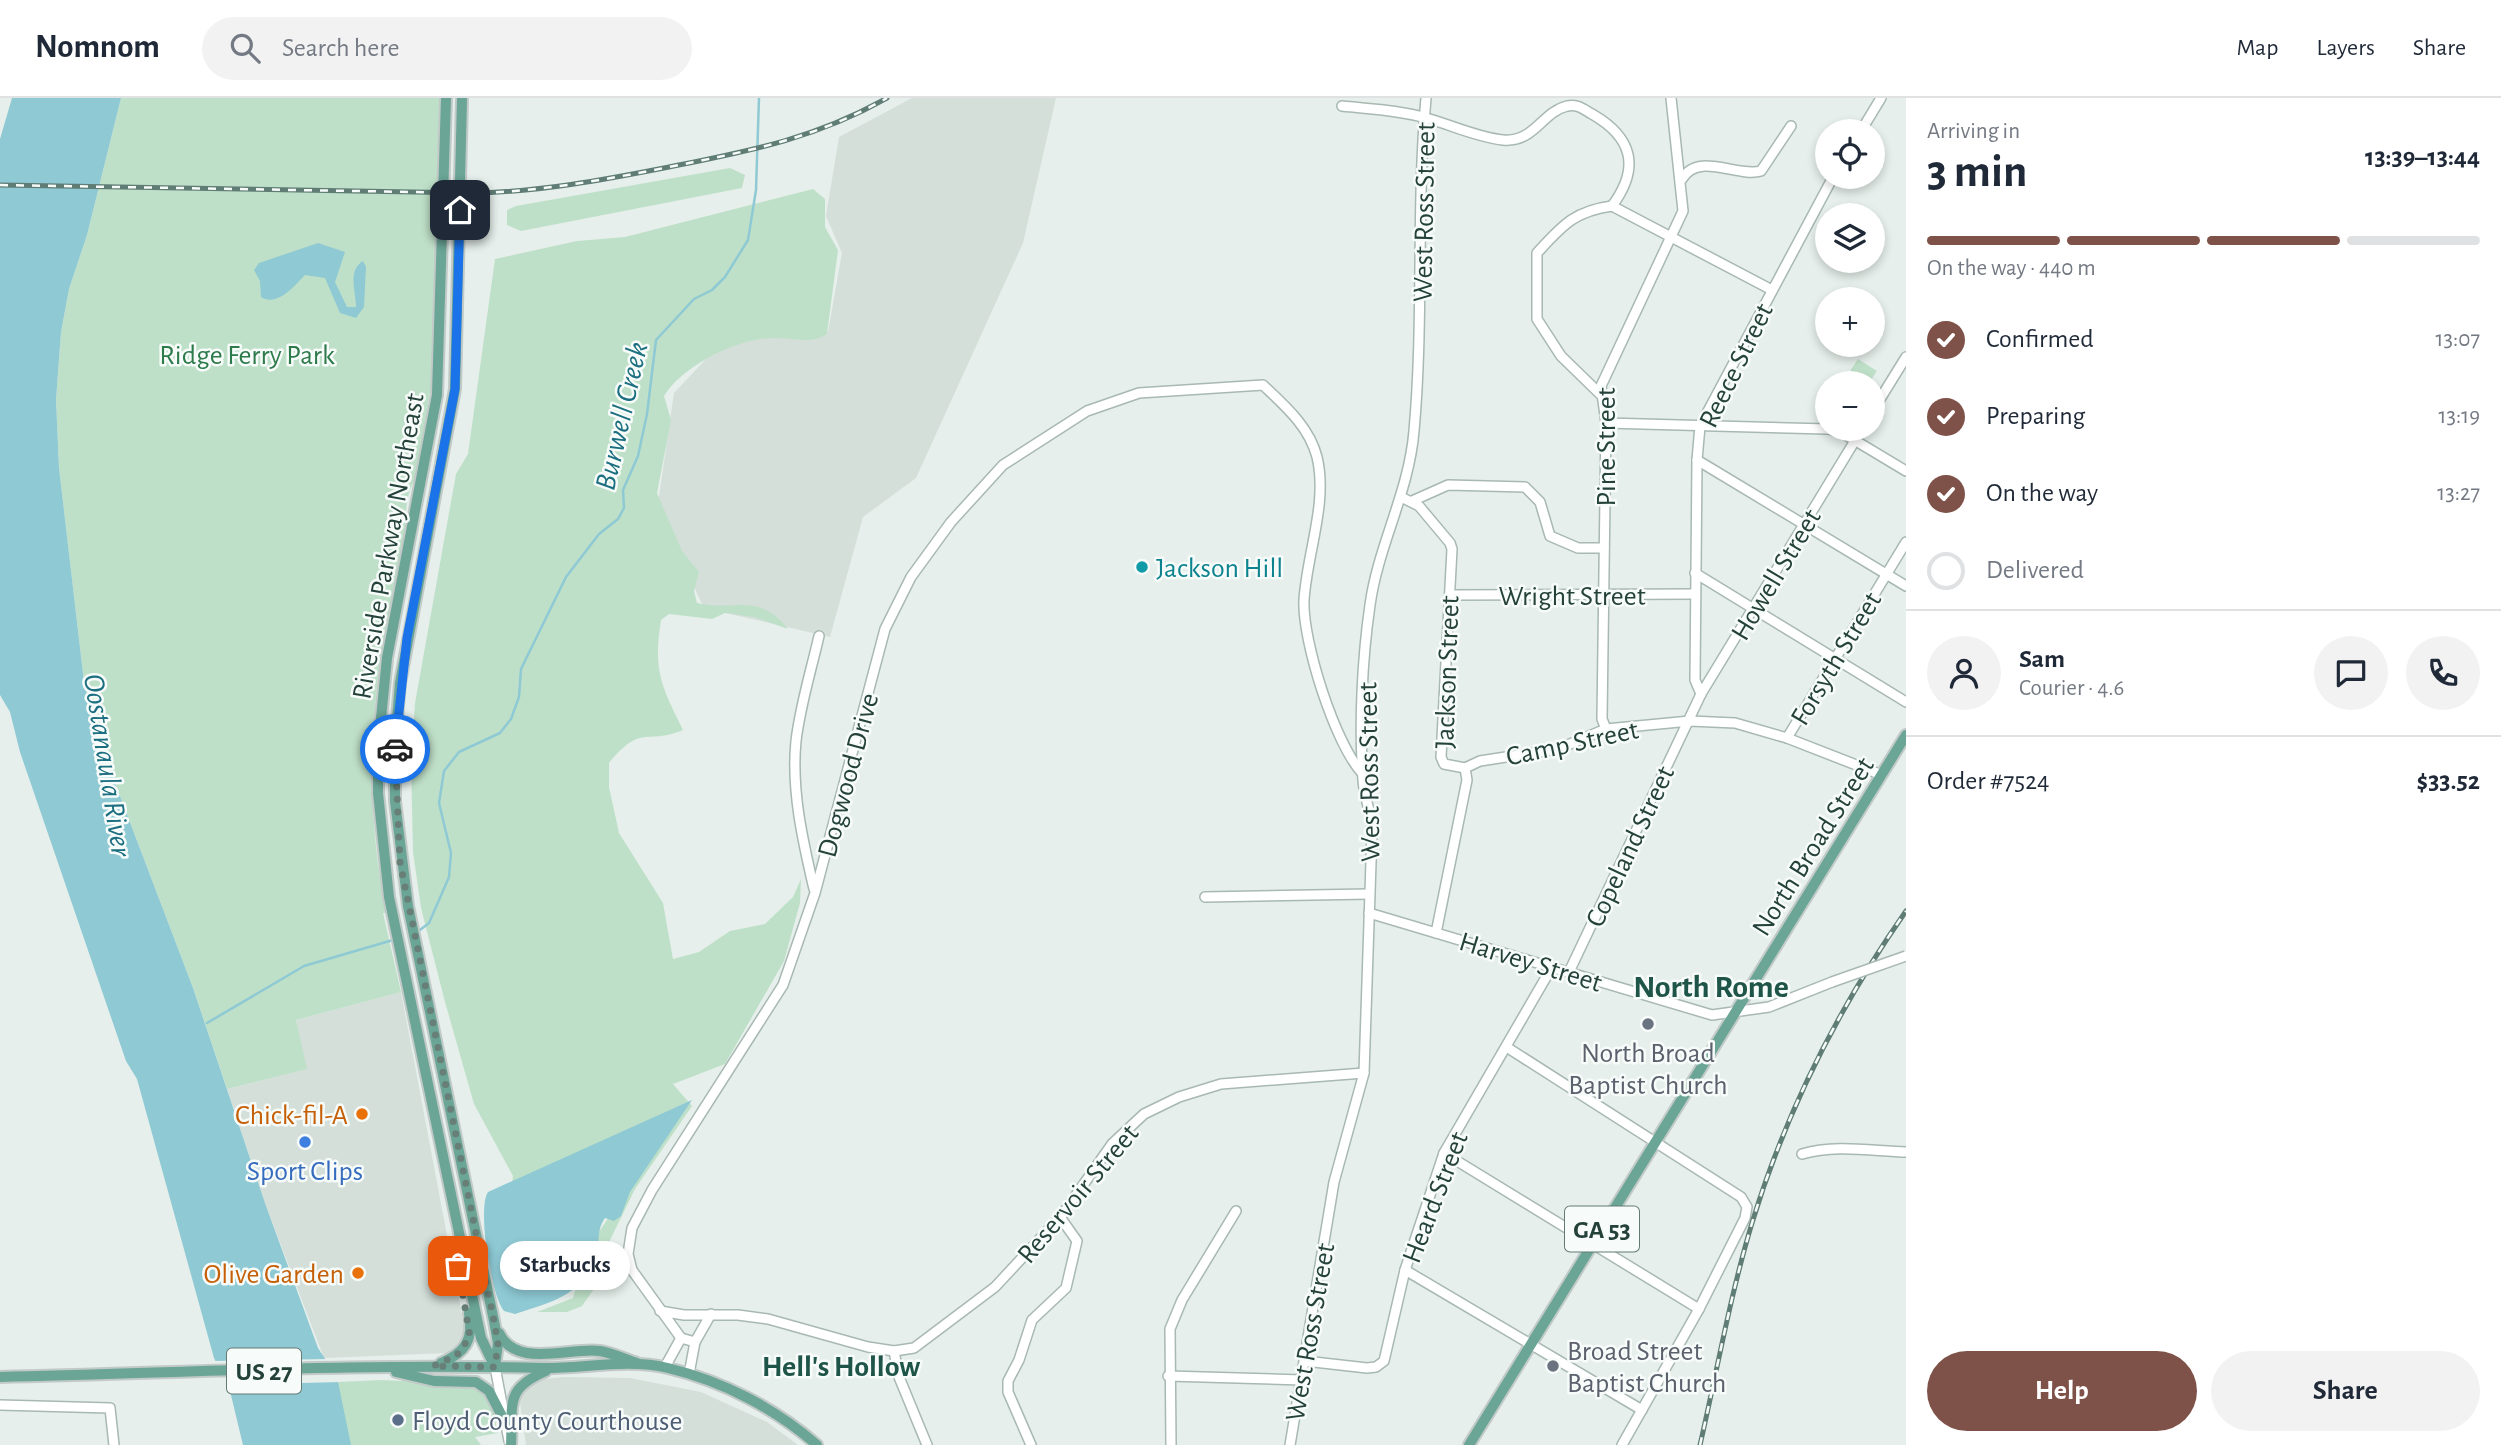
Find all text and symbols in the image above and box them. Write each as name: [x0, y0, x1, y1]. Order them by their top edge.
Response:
search box: [202, 17, 692, 80]
icon: search: [226, 29, 264, 67]
text: Nomnom: [35, 31, 160, 64]
text: Search here: [282, 35, 400, 61]
text: Map: [2236, 36, 2278, 60]
text: Layers: [2316, 36, 2375, 60]
text: Share: [2413, 36, 2466, 60]
map controls: [1815, 119, 1885, 441]
button: locate: [1815, 119, 1885, 189]
text: Arriving in: [1927, 120, 2020, 143]
street label: West Ross Street: [1409, 122, 1441, 302]
text: 13:39–13:44: [2365, 144, 2480, 170]
text: 3 min: [1927, 149, 2027, 195]
pin: [430, 180, 490, 240]
icon: home: [441, 191, 479, 229]
button: layers: [1815, 203, 1885, 273]
text: On the way · 440 m: [1927, 257, 2096, 280]
button: +: [1815, 287, 1885, 357]
street label: Reece Street: [1695, 299, 1779, 432]
icon: check: [1927, 321, 1965, 359]
text: Confirmed: [1986, 326, 2094, 352]
text: 13:07: [2436, 328, 2480, 351]
water label: Burwell Creek: [590, 339, 654, 493]
park label: Ridge Ferry Park: [159, 342, 335, 370]
button: −: [1815, 371, 1885, 441]
street label: Pine Street: [1593, 387, 1621, 507]
street label: Riverside Parkway Northeast: [348, 391, 430, 702]
icon: check: [1927, 398, 1965, 436]
text: Preparing: [1986, 403, 2085, 429]
text: 13:19: [2439, 405, 2480, 428]
icon: check: [1927, 475, 1965, 513]
text: On the way: [1986, 480, 2098, 506]
text: 13:27: [2437, 482, 2480, 505]
street label: Howell Street: [1727, 504, 1827, 646]
place label: Jackson Hill: [1156, 555, 1283, 583]
text: Delivered: [1986, 557, 2084, 583]
marker: Jackson Hill: [1134, 559, 1150, 575]
street label: Wright Street: [1498, 583, 1646, 611]
street label: Forsyth Street: [1786, 587, 1887, 731]
street label: Jackson Street: [1431, 595, 1465, 749]
button: person: [1927, 636, 2001, 710]
button: chat: [2314, 636, 2388, 710]
button: phone: [2406, 636, 2480, 710]
text: Sam: [2019, 646, 2065, 672]
water label: Oostanaula River: [78, 672, 136, 860]
text: Courier · 4.6: [2019, 677, 2124, 700]
street label: West Ross Street: [1354, 682, 1386, 862]
street label: Dogwood Drive: [814, 690, 884, 861]
courier: [360, 714, 430, 784]
street label: Camp Street: [1504, 716, 1641, 772]
icon: car: [376, 730, 414, 768]
street label: North Broad Street: [1748, 753, 1880, 941]
street label: Copeland Street: [1581, 762, 1680, 932]
text: Order #7524: [1927, 768, 2050, 794]
text: $33.52: [2416, 768, 2480, 794]
street label: Harvey Street: [1456, 928, 1605, 998]
district label: North Rome: [1633, 971, 1789, 1003]
marker: North Broad Baptist Church: [1640, 1016, 1656, 1032]
place label: North Broad Baptist Church: [1568, 1040, 1728, 1100]
place label: Chick-fil-A: [235, 1102, 348, 1130]
marker: Chick-fil-A: [354, 1106, 370, 1122]
street label: Reservoir Street: [1013, 1119, 1144, 1269]
street label: Heard Street: [1398, 1128, 1474, 1267]
marker: Sport Clips: [297, 1134, 313, 1150]
place label: Sport Clips: [247, 1158, 363, 1186]
road number: GA 53: [1565, 1206, 1639, 1252]
pin: [428, 1236, 488, 1296]
street label: West Ross Street: [1282, 1241, 1340, 1423]
callout: Starbucks: [500, 1242, 630, 1290]
icon: bag: [439, 1247, 477, 1285]
text: Starbucks: [520, 1254, 610, 1277]
place label: Olive Garden: [204, 1261, 344, 1289]
marker: Olive Garden: [350, 1265, 366, 1281]
place label: Broad Street Baptist Church: [1567, 1338, 1726, 1398]
road number: US 27: [227, 1348, 301, 1394]
button: Help: [1927, 1351, 2197, 1431]
button: Share: [2211, 1351, 2480, 1431]
district label: Hell's Hollow: [762, 1352, 920, 1382]
marker: Broad Street Baptist Church: [1545, 1358, 1561, 1374]
place label: Floyd County Courthouse: [412, 1408, 682, 1436]
marker: Floyd County Courthouse: [390, 1412, 406, 1428]

